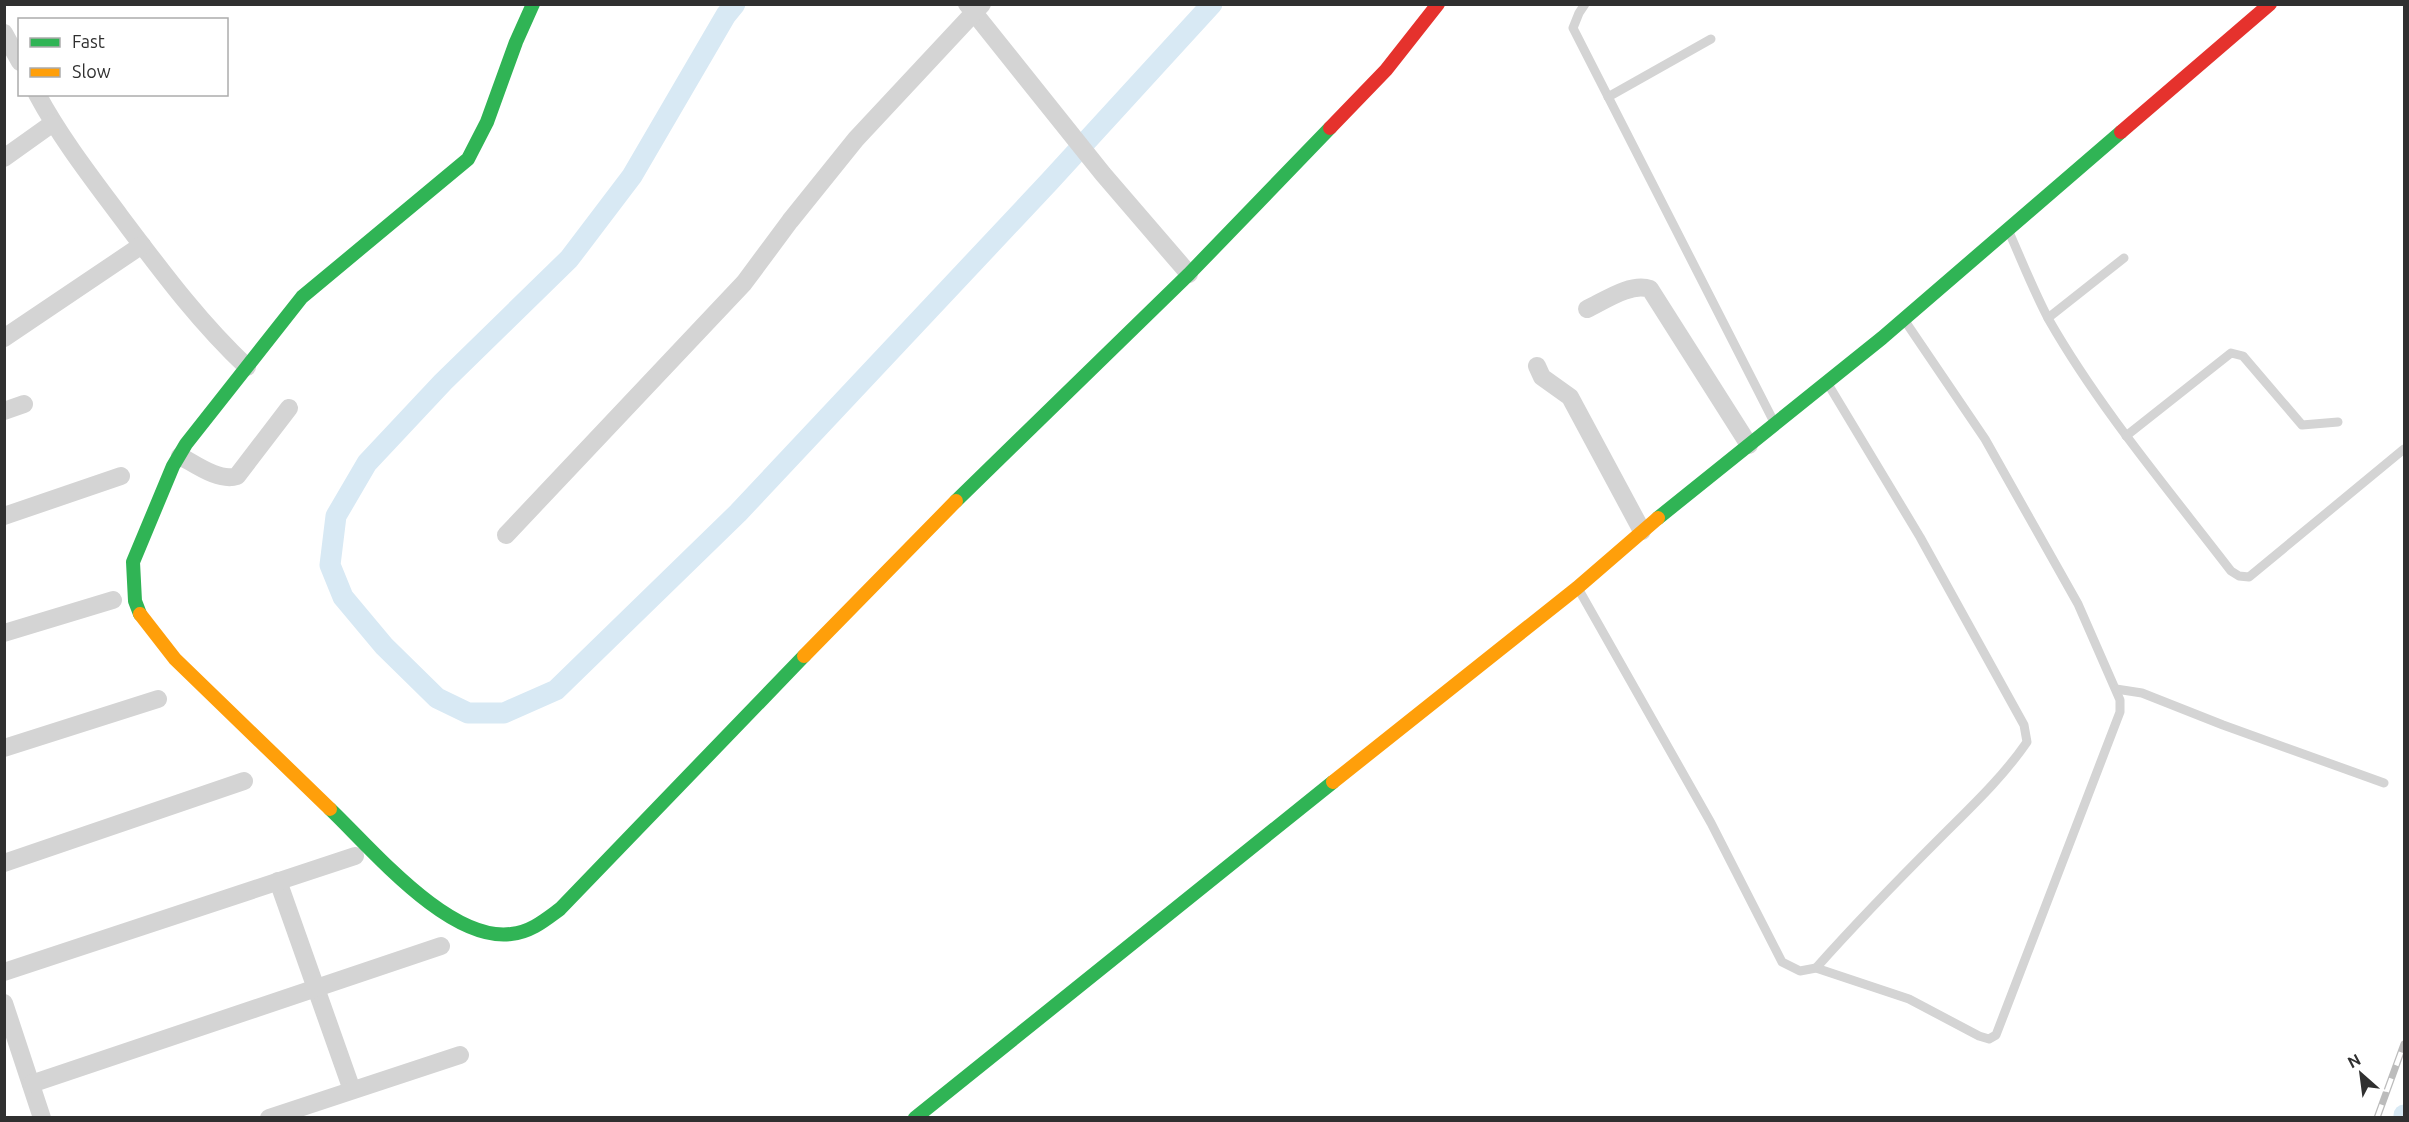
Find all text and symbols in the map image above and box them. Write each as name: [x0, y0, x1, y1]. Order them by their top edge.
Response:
legend: [18, 18, 228, 96]
text: Fast: [72, 31, 105, 51]
text: Slow: [72, 61, 111, 81]
north arrow: [2331, 1044, 2391, 1104]
text: N: [2344, 1050, 2363, 1072]

